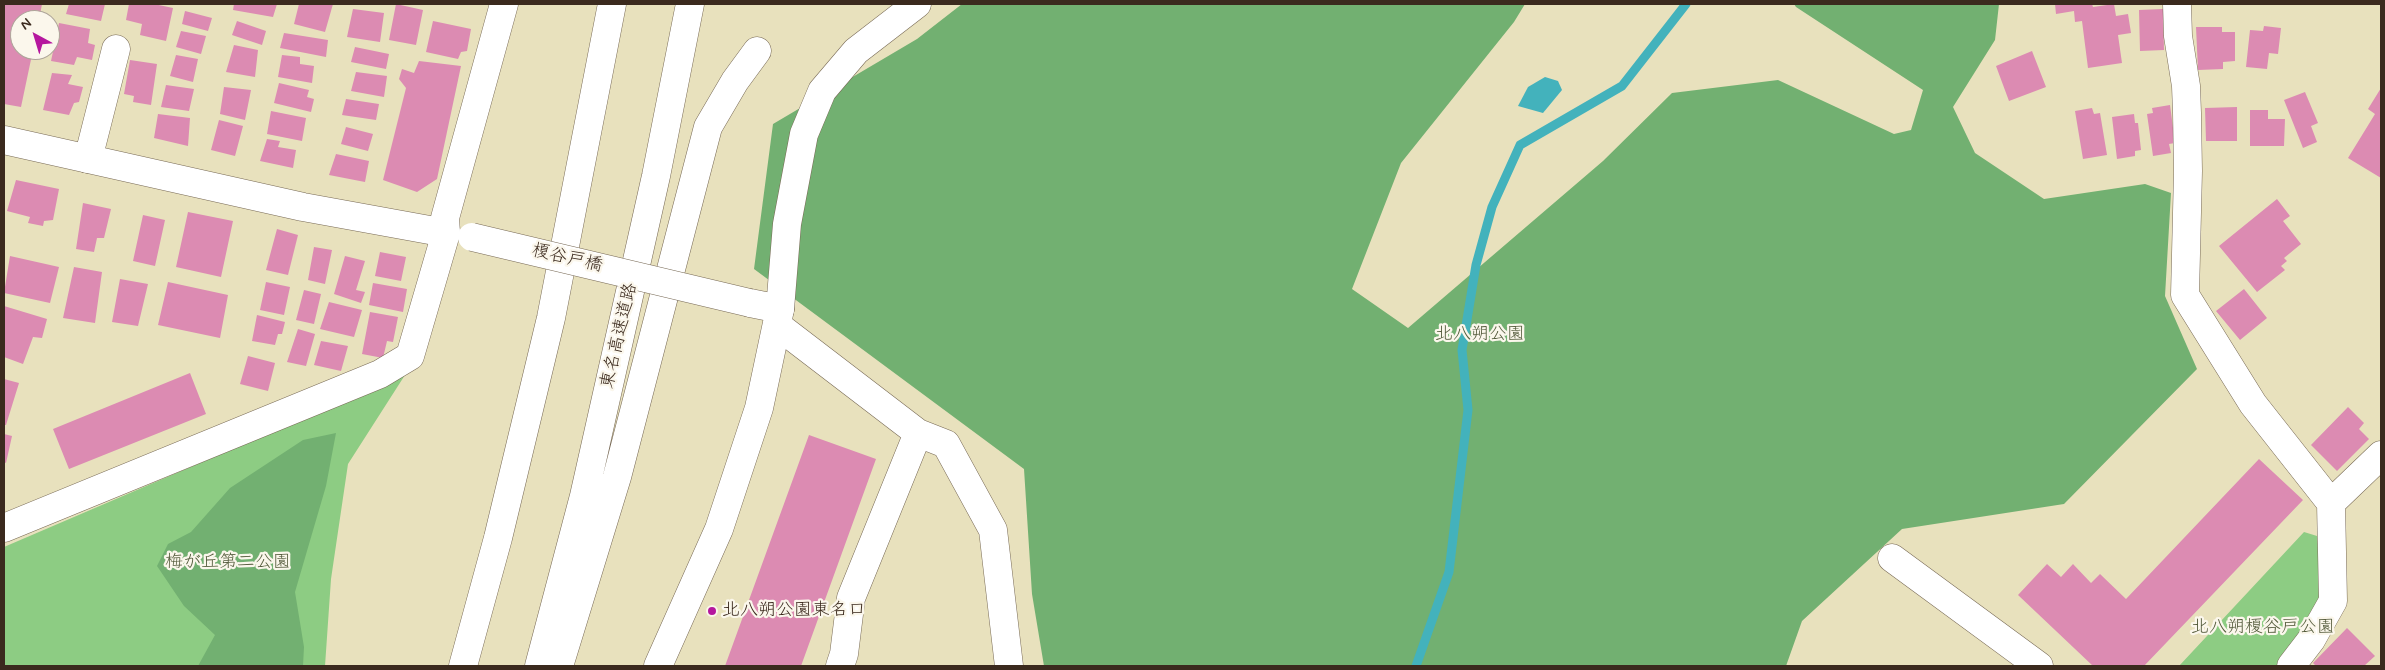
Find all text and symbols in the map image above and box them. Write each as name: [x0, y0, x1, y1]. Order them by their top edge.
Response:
north arrow: [10, 10, 60, 60]
text: N: [17, 14, 35, 34]
street label: 榎谷戸橋: [529, 240, 605, 278]
street label: 東名高速道路: [597, 281, 643, 391]
park label: 北八朔公園: [1435, 324, 1525, 346]
park label: 梅が丘第二公園: [165, 552, 291, 574]
place label: 北八朔公園東名口: [722, 600, 866, 622]
marker: 北八朔公園東名口: [706, 605, 718, 617]
park label: 北八朔榎谷戸公園: [2191, 617, 2335, 639]

